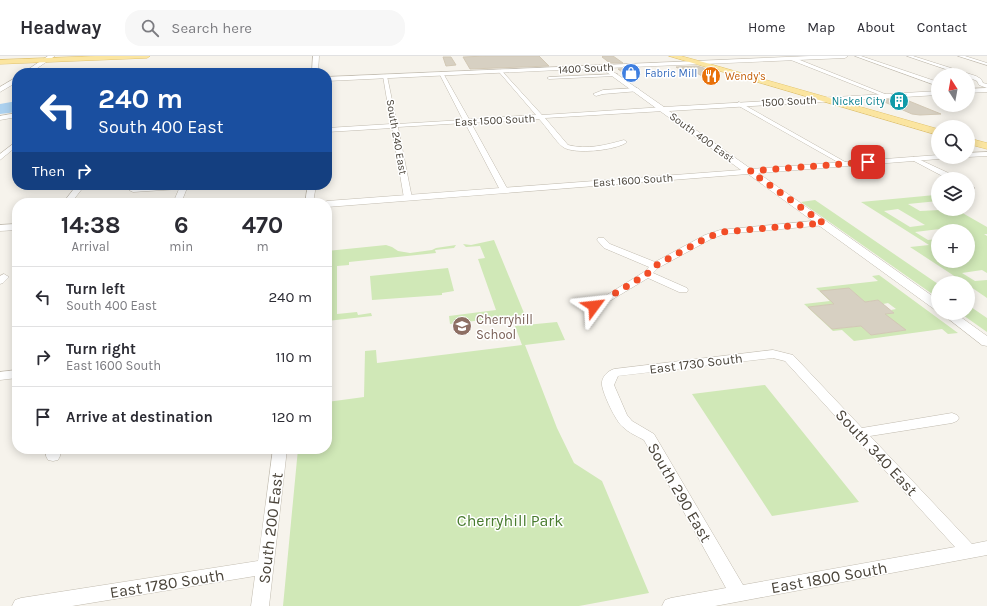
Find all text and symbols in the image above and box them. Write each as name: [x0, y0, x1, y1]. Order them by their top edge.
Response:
search box: [125, 10, 405, 46]
text: Headway: [20, 17, 101, 39]
icon: search: [139, 17, 161, 39]
text: Search here: [171, 19, 252, 37]
text: Home: [748, 19, 785, 36]
text: Map: [807, 19, 835, 36]
text: About: [857, 19, 895, 36]
text: Contact: [917, 19, 967, 36]
street label: 1400 South: [558, 61, 614, 76]
shop icon: Fabric Mill: [620, 62, 642, 84]
restaurant icon: Wendy's: [700, 65, 722, 87]
place label: Fabric Mill: [645, 67, 697, 80]
north arrow: [931, 68, 975, 112]
map controls: [931, 68, 975, 320]
place label: Wendy's: [725, 70, 766, 83]
text: 240 m: [98, 82, 183, 115]
icon: left: [32, 84, 84, 136]
building icon: Nickel City: [888, 90, 910, 112]
street label: 1500 South: [761, 94, 817, 109]
place label: Nickel City: [832, 95, 885, 108]
street label: South 240 East: [383, 98, 410, 176]
street label: South 400 East: [667, 110, 737, 165]
street label: East 1500 South: [455, 112, 536, 129]
text: South 400 East: [98, 116, 223, 138]
button: search: [931, 120, 975, 164]
pin: [851, 145, 885, 179]
icon: arrive: [857, 151, 879, 173]
icon: right: [73, 160, 95, 182]
text: Then: [32, 162, 65, 180]
street label: East 1600 South: [592, 171, 674, 190]
button: layers: [931, 172, 975, 216]
text: 14:38: [61, 211, 120, 239]
text: 6: [174, 211, 188, 239]
text: 470: [242, 211, 283, 239]
button: +: [931, 224, 975, 268]
text: Arrival: [72, 239, 110, 254]
text: min: [169, 239, 193, 254]
text: m: [256, 239, 269, 254]
button: −: [931, 276, 975, 320]
text: Turn left: [66, 280, 125, 298]
position arrow: [573, 285, 615, 327]
icon: left: [32, 286, 54, 308]
text: 240 m: [268, 288, 312, 306]
text: South 400 East: [66, 298, 157, 313]
place label: Cherryhill School: [476, 312, 533, 342]
school or university icon: Cherryhill School: [451, 315, 473, 337]
text: Turn right: [66, 340, 136, 358]
icon: right: [32, 346, 54, 368]
text: 110 m: [276, 348, 312, 366]
street label: East 1730 South: [649, 350, 743, 377]
text: East 1600 South: [66, 358, 161, 373]
street label: South 340 East: [832, 405, 922, 500]
icon: arrive: [32, 406, 54, 428]
text: Arrive at destination: [66, 408, 213, 426]
text: 120 m: [272, 408, 312, 426]
street label: South 290 East: [643, 439, 716, 545]
street label: South 200 East: [254, 471, 287, 585]
park label: Cherryhill Park: [457, 511, 563, 530]
street label: East 1800 South: [769, 558, 889, 597]
street label: East 1780 South: [108, 565, 226, 602]

